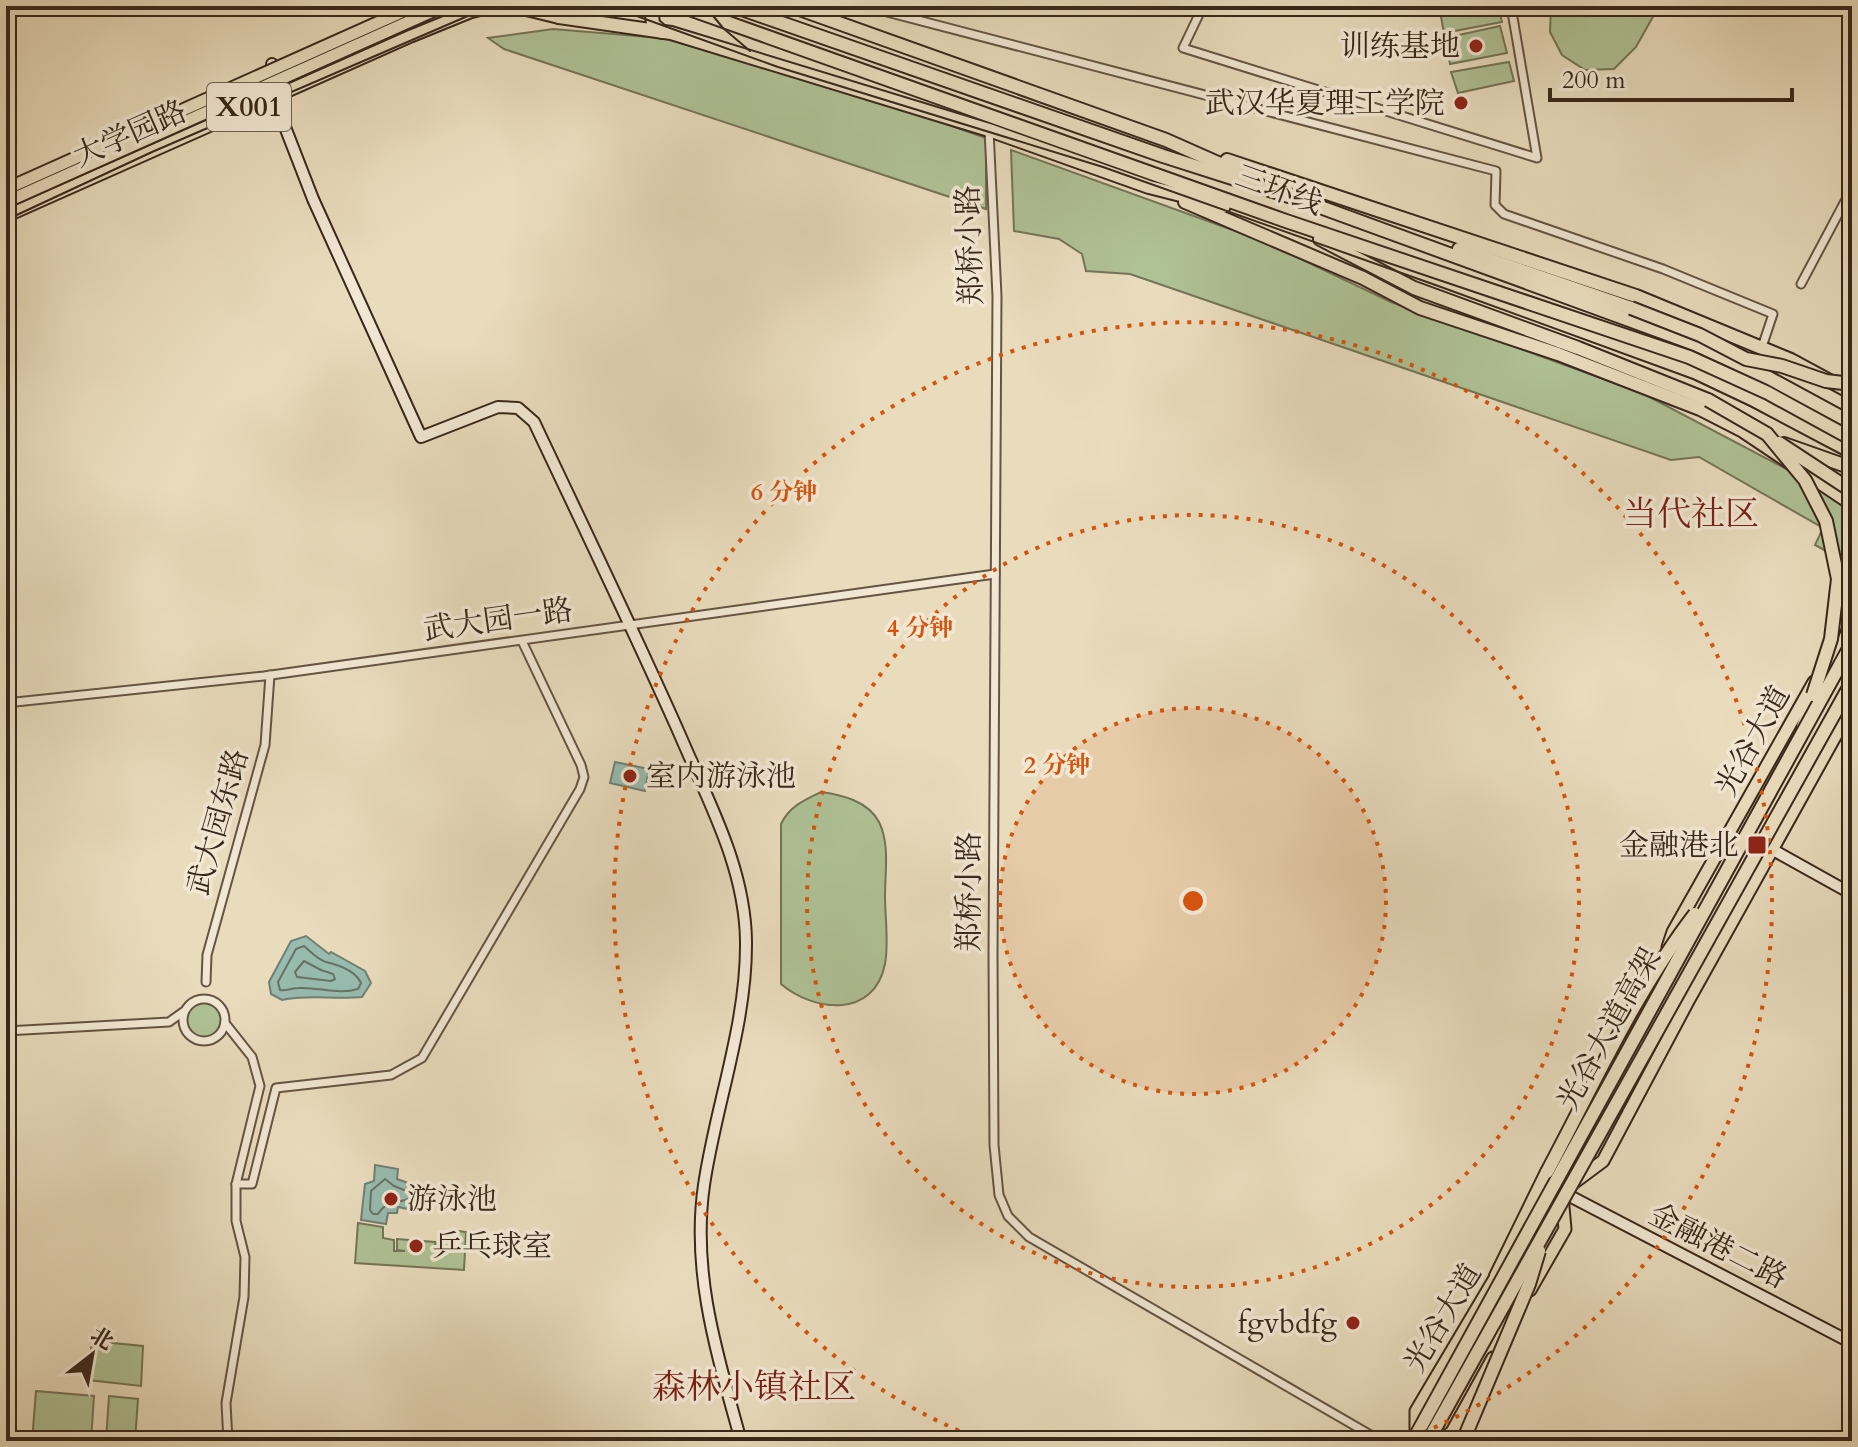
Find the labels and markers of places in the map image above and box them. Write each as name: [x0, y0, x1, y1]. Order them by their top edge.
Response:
place label: 训练基地: [1340, 26, 1460, 67]
marker: 训练基地: [1467, 37, 1485, 55]
place label: 武汉华夏理工学院: [1205, 83, 1445, 124]
marker: 武汉华夏理工学院: [1452, 94, 1470, 112]
place label: 室内游泳池: [646, 756, 796, 797]
marker: 室内游泳池: [621, 767, 639, 785]
place label: 金融港北: [1619, 825, 1739, 866]
marker: 金融港北: [1746, 834, 1768, 856]
centre of rings: [1179, 887, 1207, 915]
place label: 游泳池: [407, 1179, 497, 1220]
marker: 游泳池: [382, 1190, 400, 1208]
place label: 乒乓球室: [432, 1226, 552, 1267]
marker: 乒乓球室: [407, 1237, 425, 1255]
place label: fgvbdfg: [1238, 1303, 1337, 1344]
marker: fgvbdfg: [1344, 1314, 1362, 1332]

